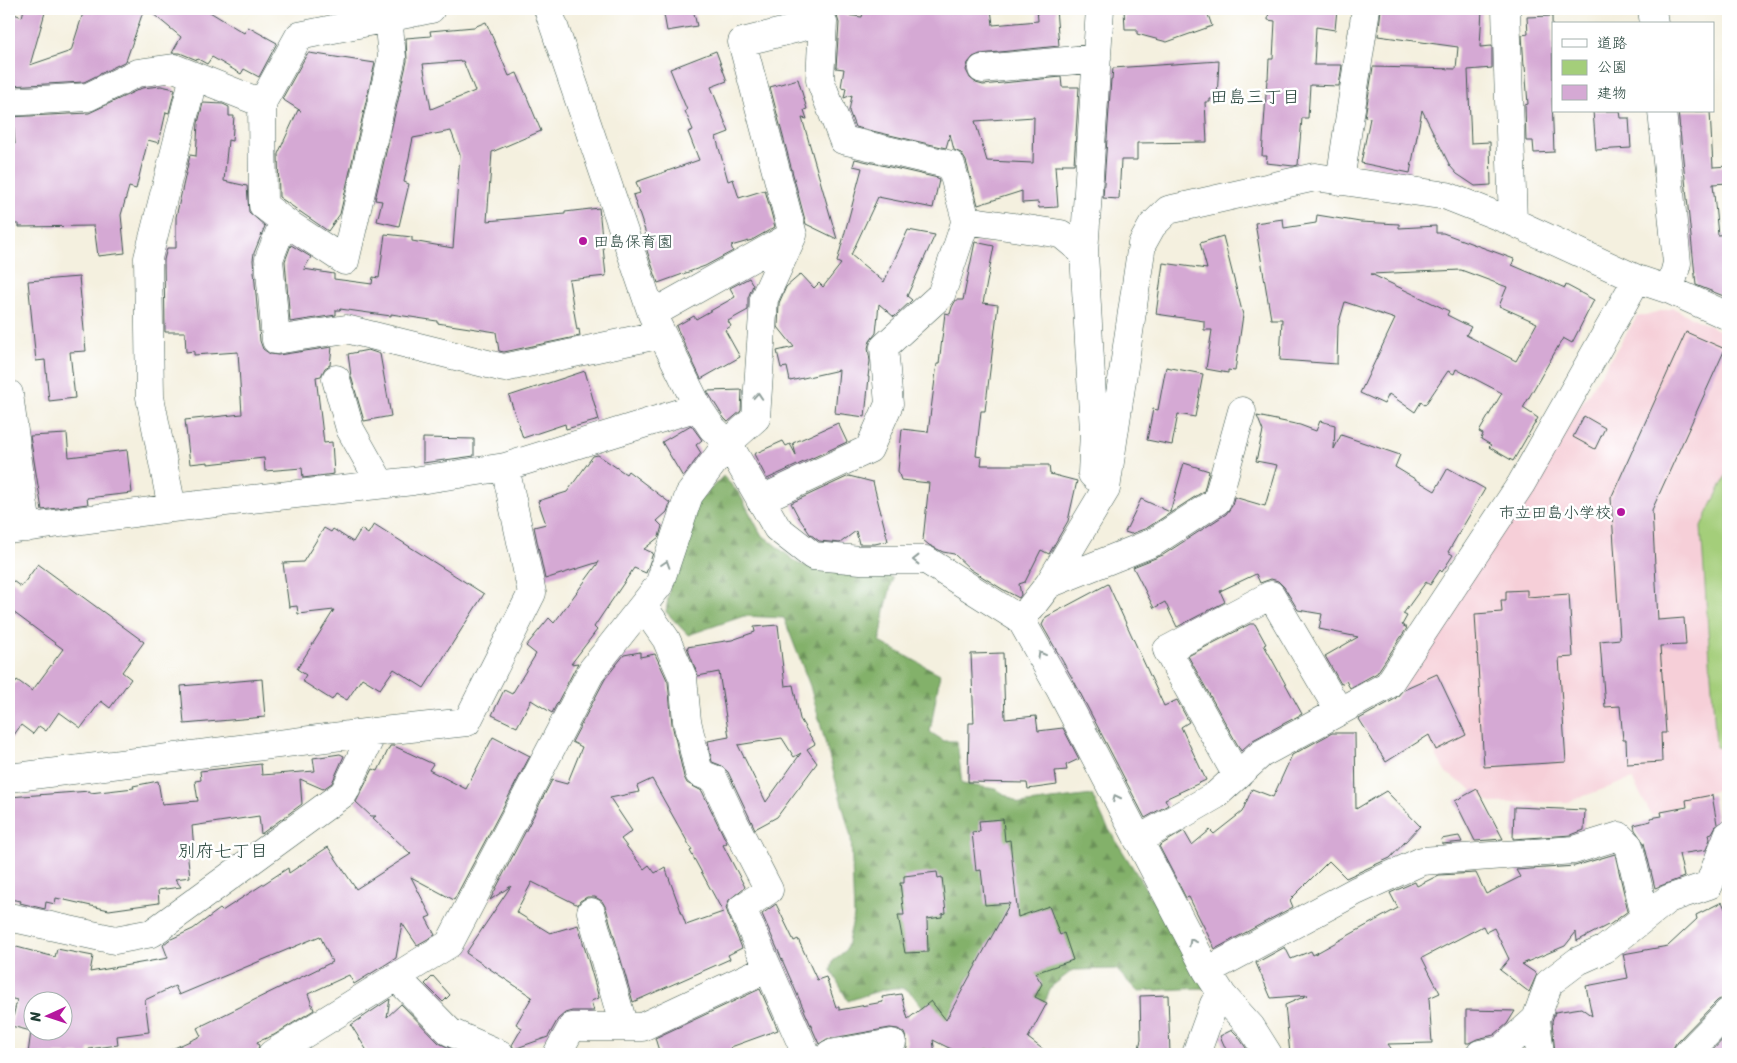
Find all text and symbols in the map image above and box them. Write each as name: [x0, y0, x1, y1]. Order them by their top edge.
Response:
legend: [1552, 22, 1714, 112]
text: 道路: [1597, 30, 1627, 56]
text: 公園: [1597, 54, 1627, 80]
text: 建物: [1597, 80, 1627, 106]
district label: 田島三丁目: [1210, 81, 1300, 113]
place label: 田島保育園: [593, 227, 673, 256]
marker: 田島保育園: [577, 235, 589, 247]
one-way arrow: [752, 392, 763, 400]
place label: 市立田島小学校: [1499, 498, 1611, 527]
marker: 市立田島小学校: [1615, 506, 1627, 518]
one-way arrow: [912, 555, 920, 565]
one-way arrow: [660, 560, 670, 569]
one-way arrow: [1037, 651, 1047, 660]
one-way arrow: [1112, 795, 1122, 804]
district label: 別府七丁目: [178, 835, 268, 867]
one-way arrow: [1188, 939, 1198, 948]
north arrow: [22, 990, 72, 1040]
text: N: [23, 1011, 48, 1023]

